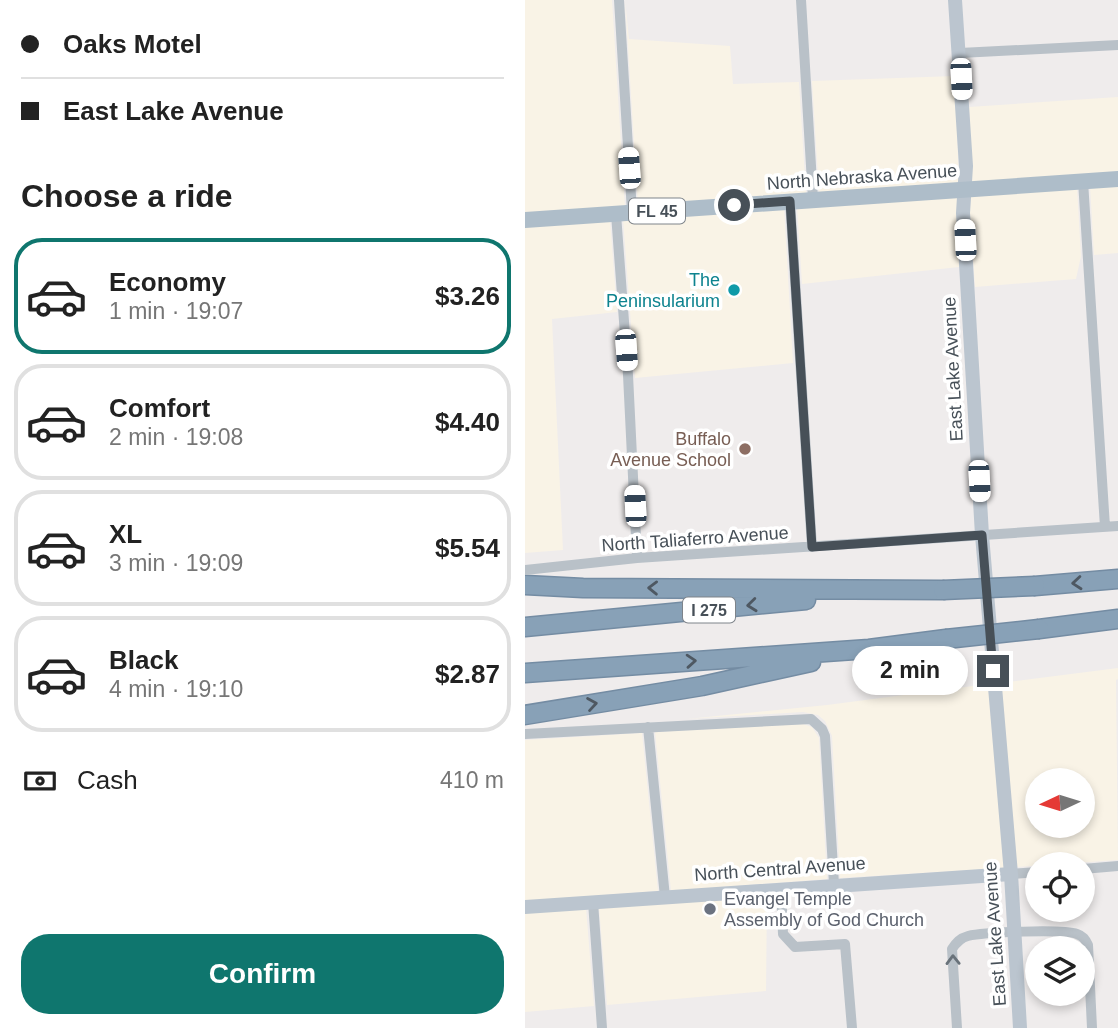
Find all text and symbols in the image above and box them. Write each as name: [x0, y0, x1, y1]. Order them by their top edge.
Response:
text: Oaks Motel: [63, 29, 202, 59]
car: [950, 57, 973, 101]
text: East Lake Avenue: [63, 96, 284, 126]
car: [618, 146, 641, 190]
street label: North Nebraska Avenue: [766, 160, 958, 194]
text: Choose a ride: [21, 178, 233, 214]
route start: [718, 189, 750, 221]
road number: FL 45: [629, 198, 685, 224]
car: [954, 218, 977, 262]
icon: car: [25, 265, 88, 328]
text: Economy: [109, 267, 226, 297]
place label: The Peninsularium: [606, 270, 720, 311]
text: $3.26: [435, 281, 500, 311]
marker: The Peninsularium: [726, 282, 742, 298]
street label: East Lake Avenue: [939, 296, 967, 442]
text: 1 min · 19:07: [109, 298, 243, 324]
car: [615, 328, 638, 372]
icon: car: [25, 391, 88, 454]
text: Comfort: [109, 393, 210, 423]
text: $4.40: [435, 407, 500, 437]
text: 2 min · 19:08: [109, 424, 243, 450]
place label: Buffalo Avenue School: [610, 429, 731, 470]
marker: Buffalo Avenue School: [737, 441, 753, 457]
car: [968, 459, 991, 503]
car: [624, 484, 647, 528]
icon: car: [25, 517, 88, 580]
text: XL: [109, 519, 142, 549]
street label: North Taliaferro Avenue: [601, 522, 789, 556]
text: $5.54: [435, 533, 500, 563]
text: 3 min · 19:09: [109, 550, 243, 576]
one-way arrow: [1071, 575, 1083, 590]
one-way arrow: [647, 580, 658, 596]
road number: I 275: [683, 597, 735, 622]
one-way arrow: [746, 597, 757, 612]
icon: car: [25, 643, 88, 706]
text: Black: [109, 645, 178, 675]
callout: 2 min: [853, 646, 969, 696]
one-way arrow: [686, 654, 697, 669]
route end: [977, 655, 1009, 687]
text: 2 min: [880, 657, 940, 683]
text: $2.87: [435, 659, 500, 689]
text: 4 min · 19:10: [109, 676, 243, 702]
one-way arrow: [586, 697, 598, 712]
icon: cash: [21, 762, 59, 800]
text: Cash: [77, 765, 138, 795]
text: 410 m: [440, 767, 504, 793]
north arrow: [1025, 768, 1095, 838]
map controls: [1025, 768, 1095, 1006]
button: locate: [1025, 852, 1095, 922]
street label: North Central Avenue: [694, 853, 866, 885]
street label: East Lake Avenue: [980, 861, 1010, 1007]
place label: Evangel Temple Assembly of God Church: [724, 889, 924, 930]
marker: Evangel Temple Assembly of God Church: [702, 901, 718, 917]
button: Confirm: [21, 934, 504, 1014]
button: layers: [1025, 936, 1095, 1006]
one-way arrow: [945, 954, 961, 965]

